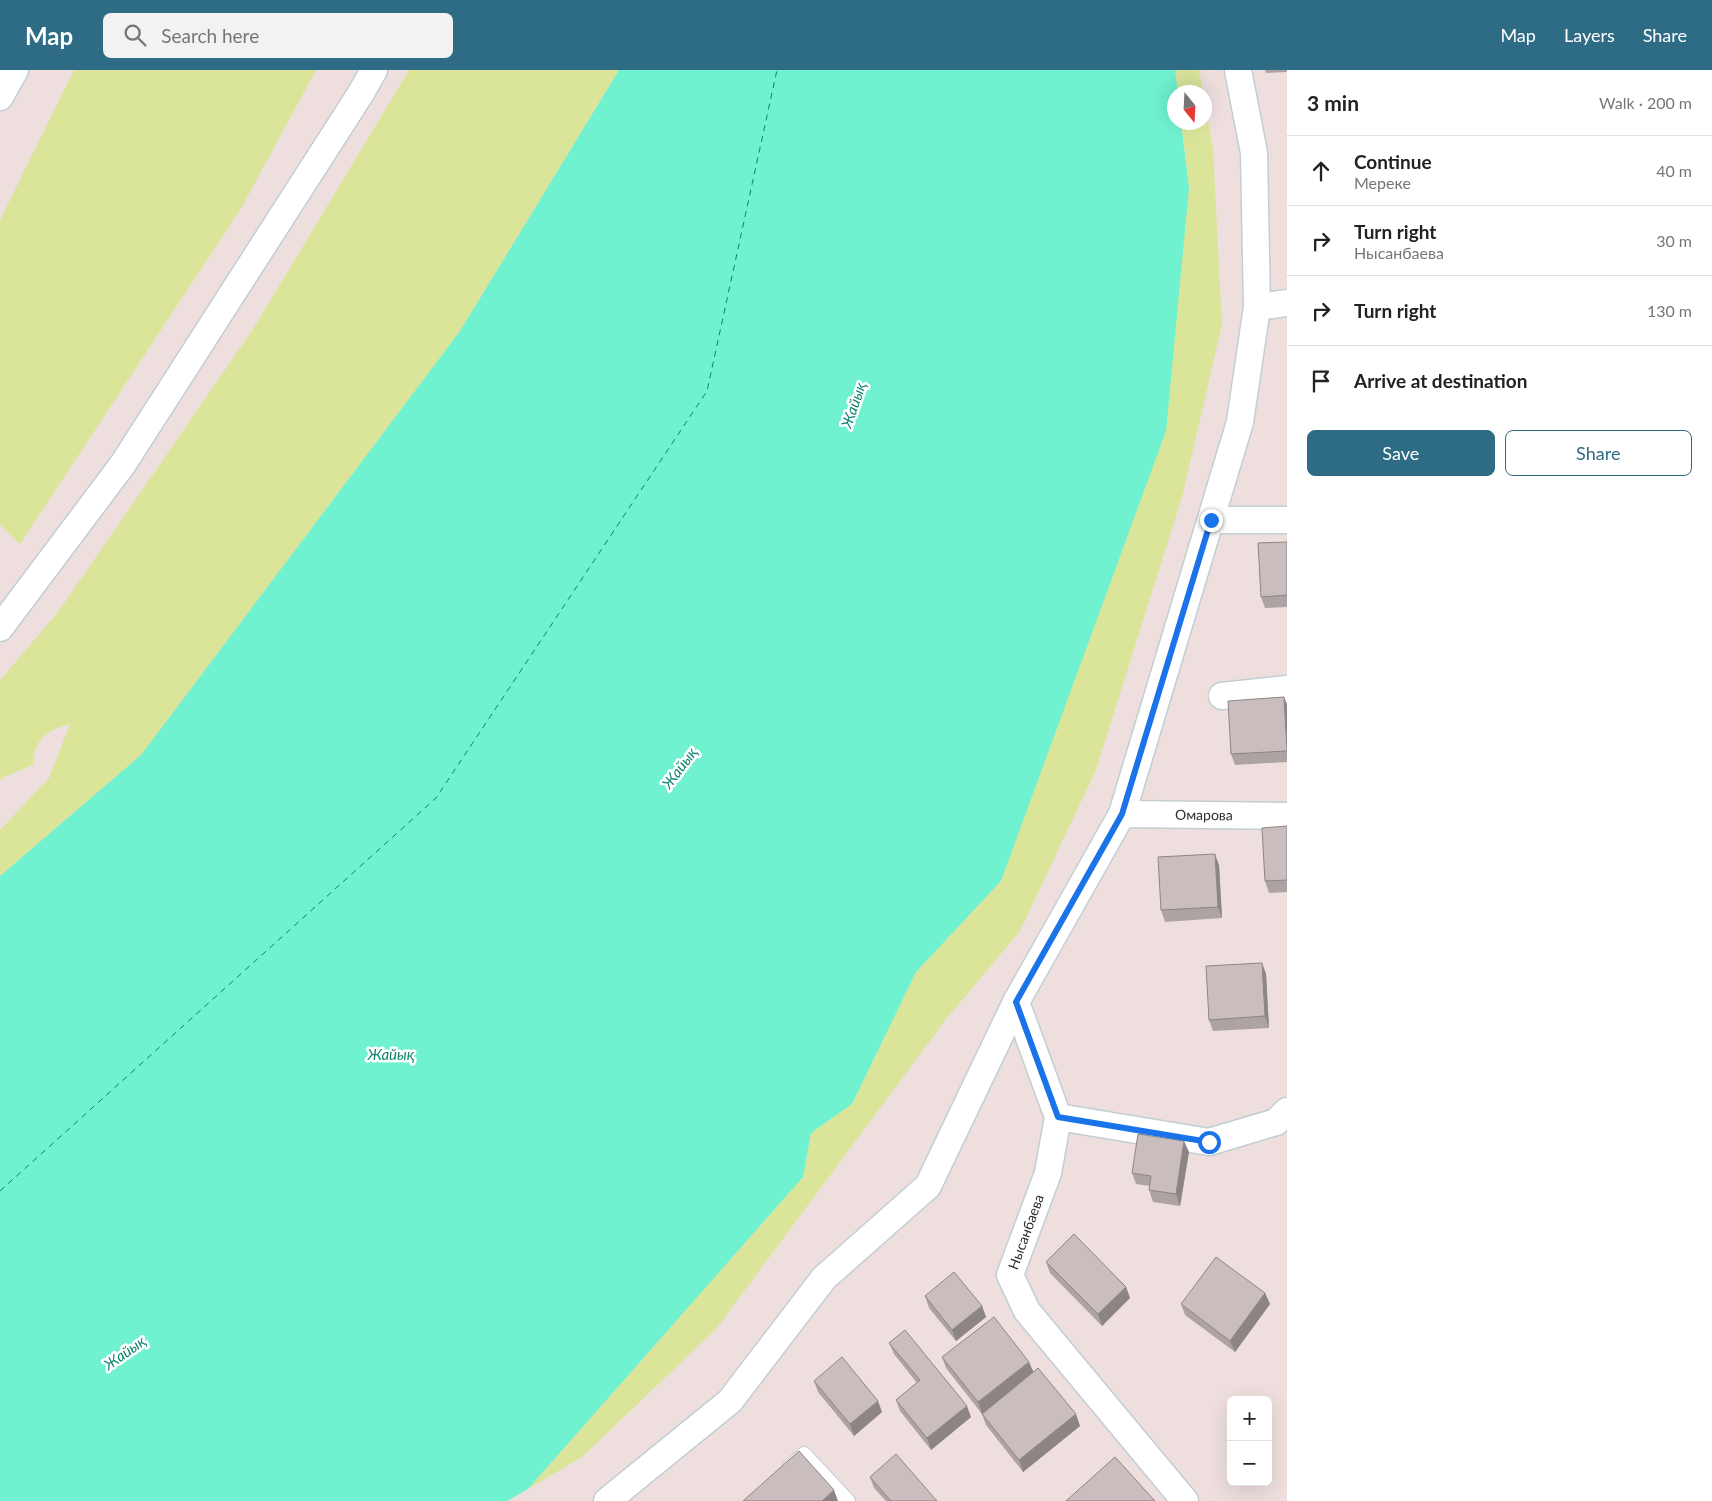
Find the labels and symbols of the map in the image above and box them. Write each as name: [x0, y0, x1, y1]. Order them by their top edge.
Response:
north arrow: [1167, 85, 1212, 130]
water label: Жайық: [837, 379, 869, 431]
route end: [1200, 509, 1223, 532]
water label: Жайық: [657, 743, 701, 792]
street label: Омарова: [1175, 806, 1233, 823]
water label: Жайық: [366, 1045, 415, 1063]
route start: [1198, 1131, 1221, 1154]
street label: Нысанбаева: [1004, 1192, 1047, 1272]
water label: Жайық: [99, 1331, 149, 1374]

